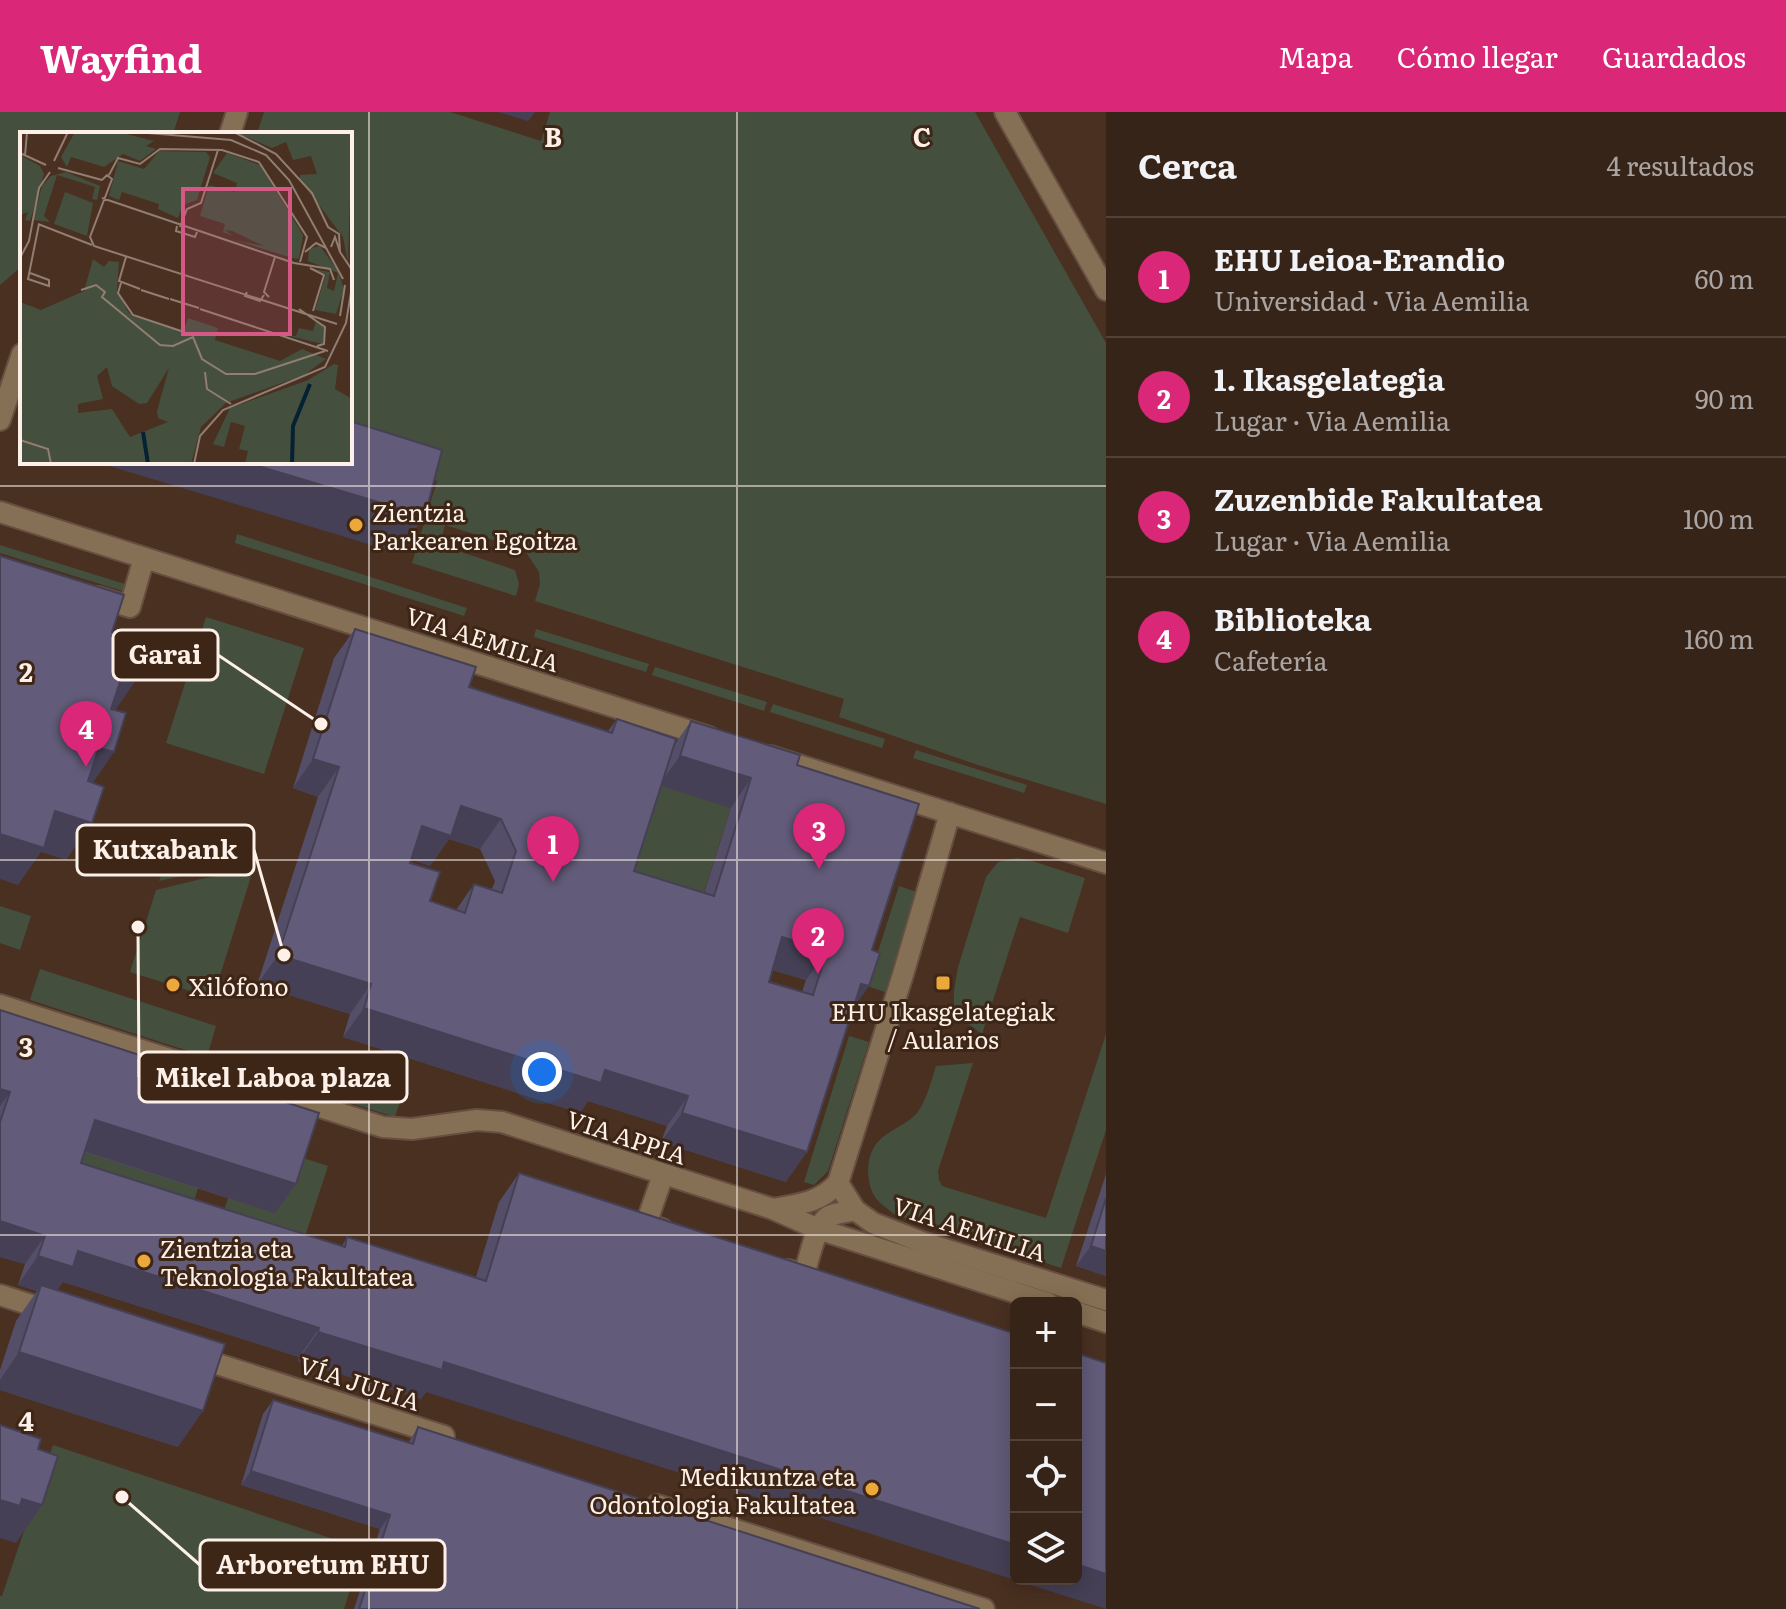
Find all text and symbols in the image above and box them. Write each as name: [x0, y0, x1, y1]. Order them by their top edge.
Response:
text: Wayfind: [40, 28, 202, 85]
text: Mapa: [1278, 35, 1353, 77]
text: Cómo llegar: [1397, 35, 1558, 77]
text: Guardados: [1602, 35, 1746, 77]
text: B: [544, 116, 562, 155]
text: C: [913, 116, 931, 155]
inset map: [20, 132, 352, 464]
text: Cerca: [1138, 139, 1237, 189]
text: 4 resultados: [1606, 145, 1754, 184]
text: EHU Leioa-Erandio: [1214, 236, 1505, 280]
text: 1: [1159, 258, 1169, 297]
text: 60 m: [1695, 258, 1754, 297]
text: Universidad · Via Aemilia: [1214, 280, 1529, 319]
text: 1. Ikasgelategia: [1214, 356, 1445, 400]
text: 2: [1157, 378, 1171, 417]
text: 90 m: [1695, 378, 1754, 417]
text: Lugar · Via Aemilia: [1214, 400, 1450, 439]
text: Zuzenbide Fakultatea: [1214, 476, 1543, 520]
place label: Zientzia Parkearen Egoitza: [372, 494, 577, 557]
text: 3: [1157, 498, 1171, 537]
text: 100 m: [1683, 498, 1754, 537]
marker: Zientzia Parkearen Egoitza: [347, 516, 365, 534]
text: Lugar · Via Aemilia: [1214, 520, 1450, 559]
text: Biblioteka: [1214, 596, 1372, 640]
street label: VIA AEMILIA: [402, 597, 565, 679]
text: 4: [1156, 618, 1172, 657]
text: 160 m: [1684, 618, 1754, 657]
callout: Garai: [113, 630, 218, 680]
text: Garai: [128, 633, 202, 672]
text: Cafetería: [1214, 640, 1327, 679]
text: 2: [19, 651, 33, 690]
pin: 4: [60, 701, 112, 767]
pin: 3: [793, 803, 845, 869]
pin: 1: [527, 816, 579, 882]
callout: Kutxabank: [77, 825, 254, 875]
text: Kutxabank: [93, 828, 238, 867]
pin: 2: [792, 908, 844, 974]
place label: Xilófono: [189, 968, 289, 1003]
marker: EHU Ikasgelategiak / Aularios: [934, 974, 952, 992]
marker: Xilófono: [164, 976, 182, 994]
place label: EHU Ikasgelategiak / Aularios: [831, 993, 1055, 1056]
text: 3: [19, 1026, 33, 1065]
callout: Mikel Laboa plaza: [139, 1052, 407, 1102]
your location: [522, 1052, 562, 1092]
text: Mikel Laboa plaza: [155, 1056, 391, 1095]
street label: VIA APPIA: [563, 1100, 692, 1172]
street label: VIA AEMILIA: [889, 1187, 1052, 1269]
place label: Zientzia eta Teknologia Fakultatea: [160, 1230, 414, 1293]
marker: Zientzia eta Teknologia Fakultatea: [135, 1252, 153, 1270]
map controls: [1010, 1297, 1082, 1585]
button: +: [1010, 1297, 1082, 1369]
street label: VÍA JULIA: [295, 1346, 425, 1418]
button: −: [1010, 1369, 1082, 1441]
text: 4: [18, 1400, 34, 1439]
button: locate: [1010, 1441, 1082, 1513]
place label: Medikuntza eta Odontologia Fakultatea: [589, 1458, 856, 1521]
marker: Medikuntza eta Odontologia Fakultatea: [863, 1480, 881, 1498]
button: layers: [1010, 1513, 1082, 1585]
callout: Arboretum EHU: [200, 1540, 445, 1590]
text: Arboretum EHU: [216, 1543, 430, 1582]

